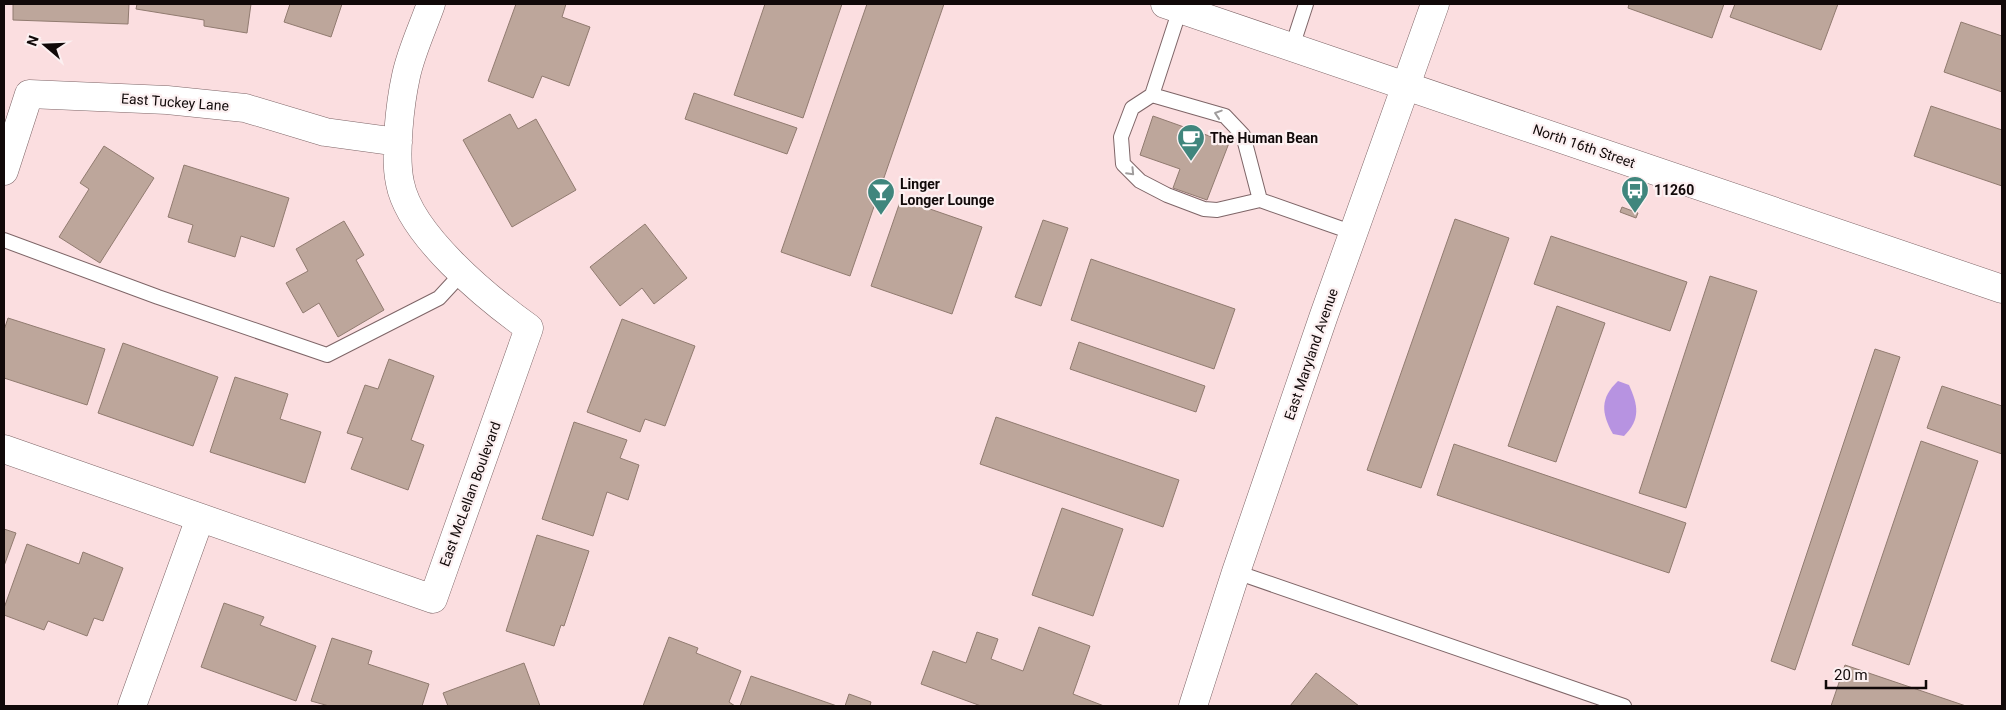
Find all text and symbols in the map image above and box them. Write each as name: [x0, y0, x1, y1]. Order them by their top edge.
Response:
north arrow: [20, 20, 70, 70]
text: N: [24, 33, 42, 48]
street label: East Tuckey Lane: [121, 90, 229, 114]
one-way arrow: [1214, 109, 1222, 119]
street label: North 16th Street: [1531, 121, 1638, 171]
cafe icon: The Human Bean: [1176, 123, 1206, 162]
place label: The Human Bean: [1210, 130, 1318, 146]
one-way arrow: [1125, 167, 1134, 176]
bus stop icon: 11260: [1620, 175, 1650, 214]
place label: Linger Longer Lounge: [900, 176, 995, 208]
bar icon: Linger Longer Lounge: [866, 177, 896, 216]
place label: 11260: [1654, 182, 1694, 198]
street label: East Maryland Avenue: [1281, 286, 1341, 422]
street label: East McLellan Boulevard: [436, 419, 504, 569]
scale bar: [1826, 658, 1926, 690]
text: 20 m: [1834, 666, 1868, 684]

